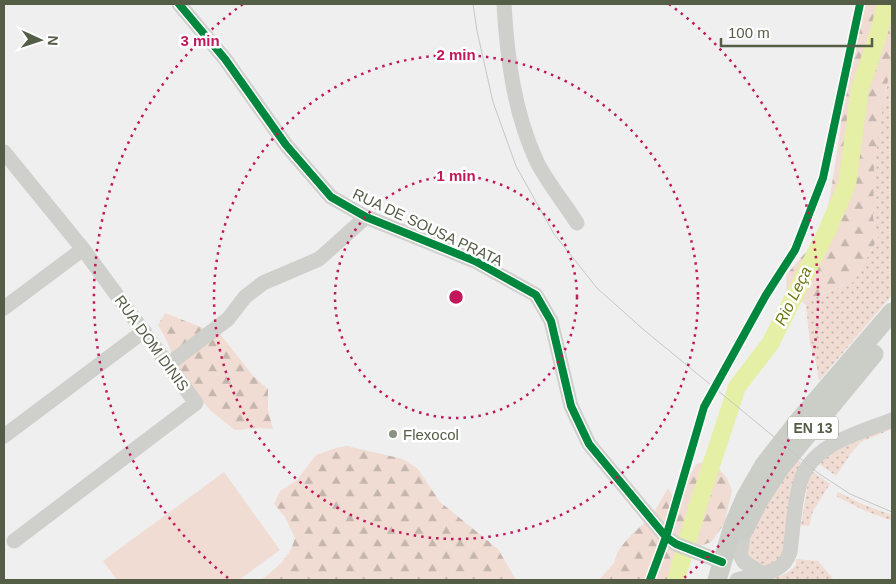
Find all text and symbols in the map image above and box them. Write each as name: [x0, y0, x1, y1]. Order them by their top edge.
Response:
north arrow: [15, 15, 65, 65]
scale bar: [721, 15, 872, 47]
text: 100 m: [728, 24, 770, 41]
text: 3 min: [180, 32, 220, 49]
text: N: [45, 35, 61, 46]
text: 2 min: [436, 46, 476, 63]
text: 1 min: [436, 167, 476, 184]
street label: RUA DE SOUSA PRATA: [350, 185, 506, 269]
water label: Rio Leça: [772, 264, 815, 328]
centre of rings: [447, 288, 465, 306]
street label: RUA DOM DINIS: [112, 292, 192, 394]
road number: EN 13: [788, 416, 838, 439]
place label: Flexocol: [403, 426, 459, 443]
marker: Flexocol: [387, 428, 399, 440]

